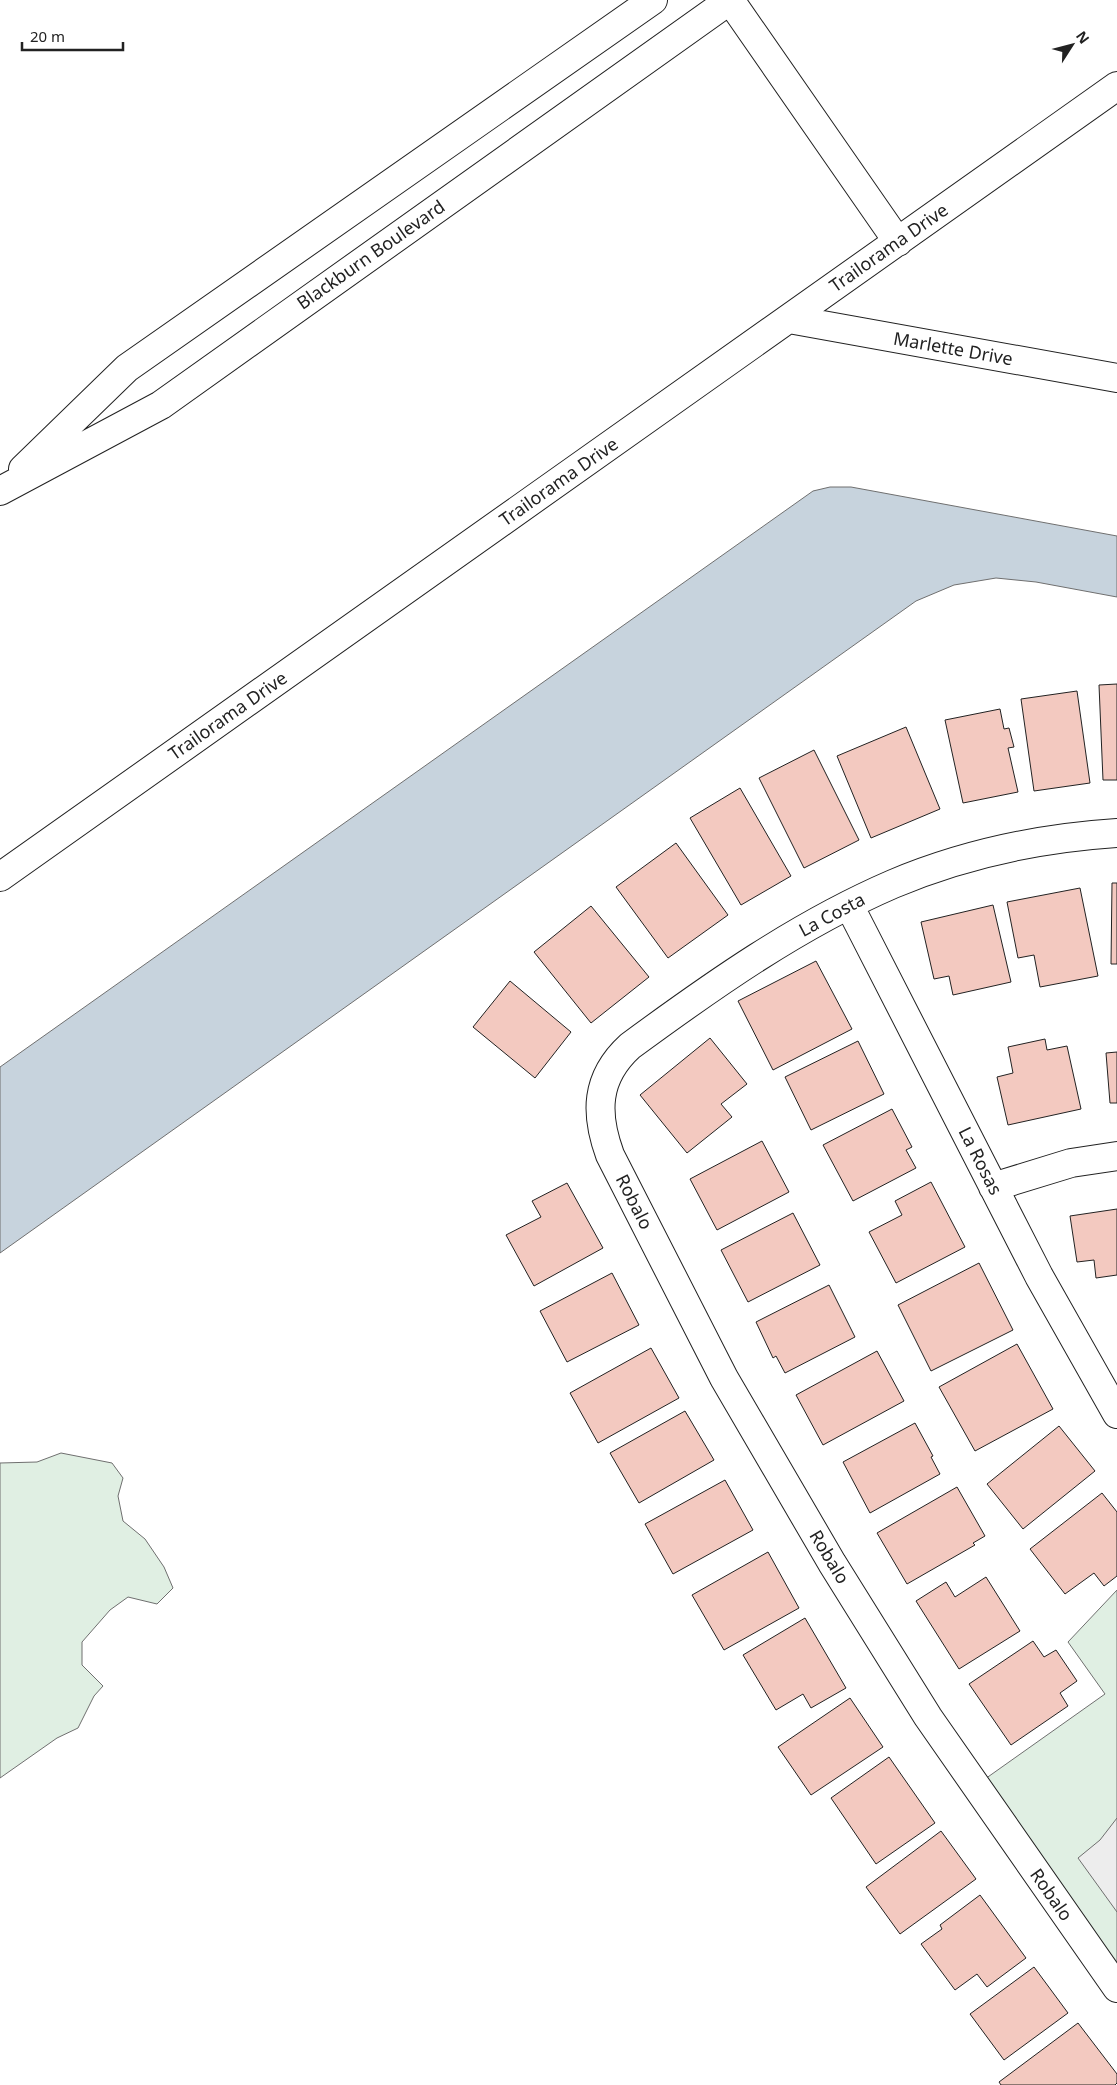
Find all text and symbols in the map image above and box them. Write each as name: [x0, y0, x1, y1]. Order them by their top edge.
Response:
scale bar: [22, 20, 124, 52]
north arrow: [1047, 20, 1097, 70]
text: 20 m: [30, 26, 65, 46]
text: N: [1072, 27, 1094, 47]
street label: Blackburn Boulevard: [292, 194, 449, 314]
street label: Trailorama Drive: [824, 197, 953, 297]
street label: Marlette Drive: [892, 326, 1015, 370]
street label: Trailorama Drive: [494, 431, 623, 531]
street label: Trailorama Drive: [163, 665, 292, 765]
street label: La Costa: [794, 887, 869, 942]
street label: La Rosas: [953, 1122, 1008, 1199]
street label: Robalo: [611, 1170, 659, 1233]
street label: Robalo: [804, 1525, 855, 1588]
street label: Robalo: [1025, 1863, 1079, 1925]

